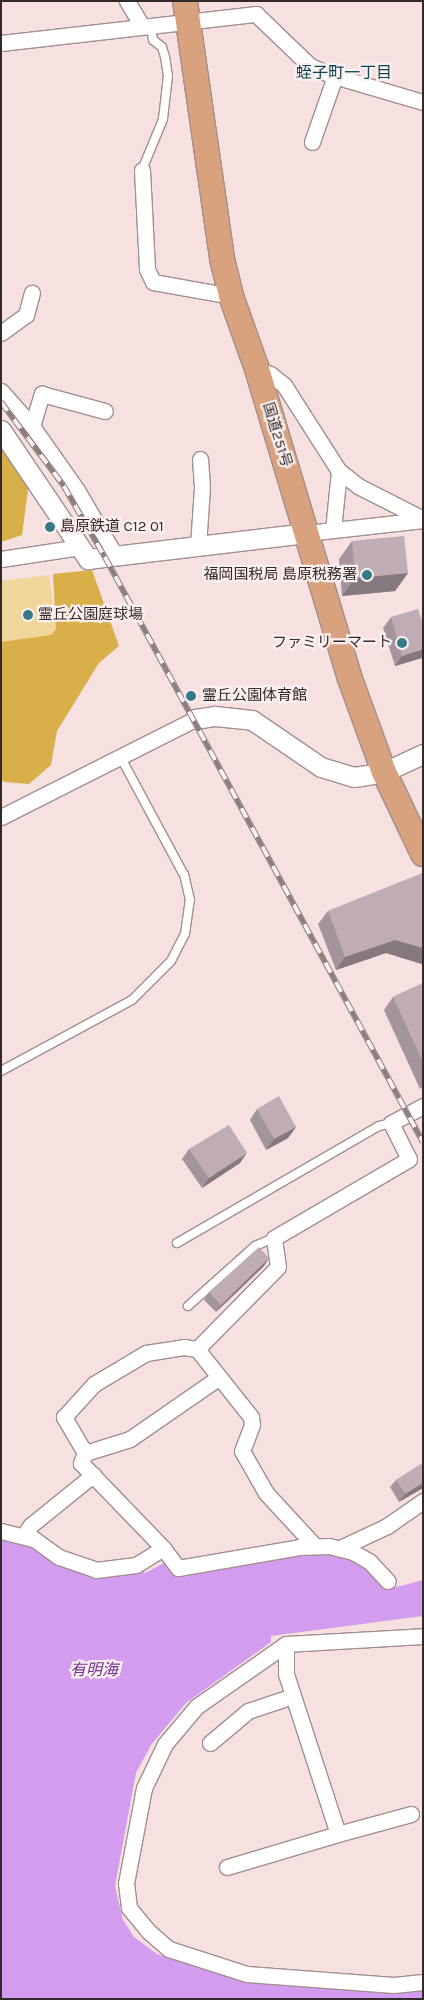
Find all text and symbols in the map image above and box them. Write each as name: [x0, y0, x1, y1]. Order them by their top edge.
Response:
district label: 蛭子町一丁目: [296, 63, 392, 83]
street label: 国道251号: [259, 400, 295, 470]
place label: 島原鉄道 C12 01: [60, 518, 164, 536]
marker: 島原鉄道 C12 01: [44, 521, 56, 533]
place label: 福岡国税局 島原税務署: [203, 566, 357, 584]
marker: 福岡国税局 島原税務署: [361, 569, 373, 581]
place label: 霊丘公園庭球場: [38, 606, 143, 624]
marker: 霊丘公園庭球場: [22, 609, 34, 621]
place label: ファミリーマート: [272, 634, 392, 652]
marker: ファミリーマート: [396, 637, 408, 649]
place label: 霊丘公園体育館: [202, 687, 307, 705]
marker: 霊丘公園体育館: [184, 689, 198, 703]
water label: 有明海: [70, 1660, 118, 1680]

